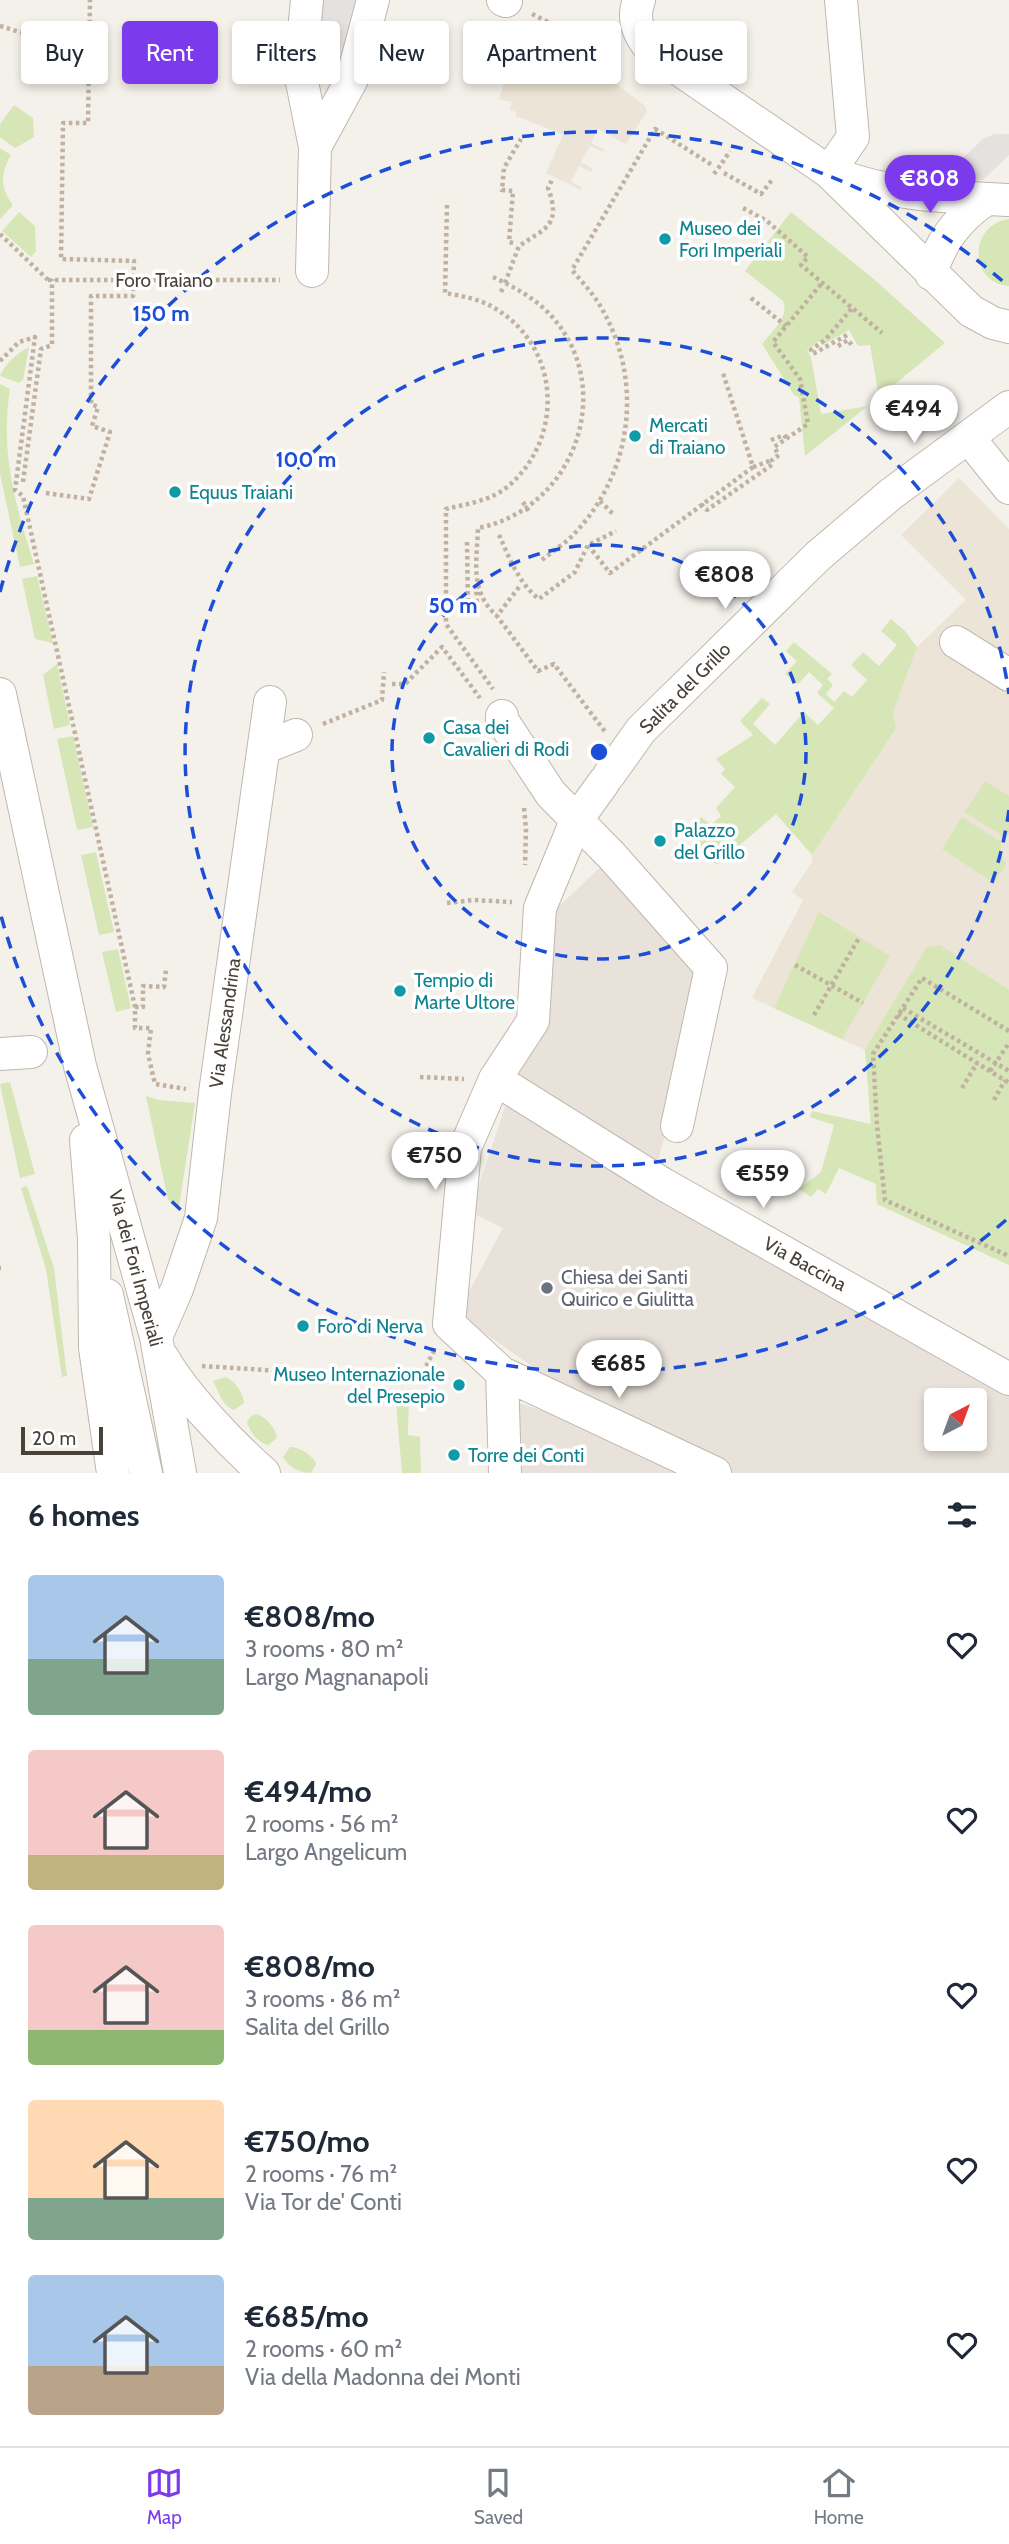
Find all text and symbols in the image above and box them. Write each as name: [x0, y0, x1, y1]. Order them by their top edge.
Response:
chip: Buy: [21, 21, 108, 84]
chip: Rent: [122, 21, 218, 84]
chip: Filters: [232, 21, 340, 84]
chip: New: [354, 21, 449, 84]
chip: Apartment: [463, 21, 621, 84]
chip: House: [635, 21, 747, 84]
pin: €808: [889, 156, 971, 215]
text: €808: [901, 164, 959, 192]
place label: Museo dei Fori Imperiali: [679, 217, 782, 262]
marker: Museo dei Fori Imperiali: [657, 231, 673, 247]
street label: Foro Traiano: [115, 269, 213, 292]
text: 150 m: [133, 301, 189, 326]
pin: €494: [873, 386, 955, 445]
text: €494: [886, 394, 942, 422]
place label: Mercati di Traiano: [649, 414, 726, 459]
marker: Mercati di Traiano: [627, 428, 643, 444]
text: 100 m: [276, 447, 336, 472]
place label: Equus Traiani: [189, 481, 293, 504]
marker: Equus Traiani: [167, 484, 183, 500]
pin: €808: [684, 552, 766, 611]
text: €808: [696, 560, 754, 588]
text: 50 m: [428, 593, 478, 618]
street label: Salita del Grillo: [635, 638, 735, 738]
place label: Casa dei Cavalieri di Rodi: [443, 716, 569, 761]
marker: Casa dei Cavalieri di Rodi: [421, 730, 437, 746]
centre of rings: [587, 740, 611, 764]
place label: Palazzo del Grillo: [674, 819, 745, 864]
marker: Palazzo del Grillo: [652, 833, 668, 849]
street label: Via Alessandrina: [204, 956, 246, 1090]
place label: Tempio di Marte Ultore: [414, 969, 515, 1014]
marker: Tempio di Marte Ultore: [392, 983, 408, 999]
pin: €750: [394, 1132, 476, 1192]
text: €750: [407, 1141, 463, 1169]
pin: €559: [722, 1150, 804, 1210]
text: €559: [737, 1159, 789, 1187]
street label: Via dei Fori Imperiali: [104, 1187, 168, 1349]
street label: Via Baccina: [760, 1232, 850, 1296]
place label: Chiesa dei Santi Quirico e Giulitta: [561, 1266, 694, 1311]
marker: Chiesa dei Santi Quirico e Giulitta: [539, 1280, 555, 1296]
place label: Foro di Nerva: [317, 1315, 423, 1338]
marker: Foro di Nerva: [295, 1318, 311, 1334]
pin: €685: [578, 1340, 660, 1400]
text: €685: [592, 1349, 646, 1377]
place label: Museo Internazionale del Presepio: [273, 1363, 445, 1408]
marker: Museo Internazionale del Presepio: [451, 1377, 467, 1393]
north arrow: [924, 1388, 987, 1451]
map controls: [924, 1388, 987, 1451]
scale bar: [21, 1424, 103, 1456]
text: 20 m: [32, 1427, 76, 1450]
place label: Torre dei Conti: [468, 1444, 584, 1467]
marker: Torre dei Conti: [446, 1447, 462, 1463]
icon: filters: [943, 1496, 981, 1534]
text: 6 homes: [28, 1497, 139, 1534]
text: €808/mo: [245, 1598, 375, 1635]
icon: home: [84, 1603, 168, 1687]
icon: heart: [943, 1626, 981, 1664]
text: 3 rooms · 80 m²: [245, 1635, 403, 1663]
text: Largo Magnanapoli: [245, 1663, 429, 1691]
text: €494/mo: [245, 1773, 372, 1810]
icon: home: [84, 1778, 168, 1862]
icon: heart: [943, 1801, 981, 1839]
text: 2 rooms · 56 m²: [245, 1810, 399, 1838]
text: Largo Angelicum: [245, 1838, 407, 1866]
text: €808/mo: [245, 1948, 375, 1985]
icon: home: [84, 1953, 168, 2037]
icon: heart: [943, 1976, 981, 2014]
text: 3 rooms · 86 m²: [245, 1985, 400, 2013]
text: Salita del Grillo: [245, 2013, 390, 2041]
text: €750/mo: [245, 2123, 370, 2160]
icon: home: [84, 2128, 168, 2212]
icon: heart: [943, 2151, 981, 2189]
text: 2 rooms · 76 m²: [245, 2160, 397, 2188]
text: Via Tor de' Conti: [245, 2188, 402, 2216]
text: €685/mo: [245, 2298, 368, 2335]
icon: home: [84, 2303, 168, 2387]
icon: heart: [943, 2326, 981, 2364]
text: 2 rooms · 60 m²: [245, 2335, 402, 2363]
text: Via della Madonna dei Monti: [245, 2363, 521, 2391]
tab: Map: [145, 2464, 183, 2529]
tab: Saved: [474, 2464, 523, 2529]
tab: Home: [814, 2464, 864, 2529]

